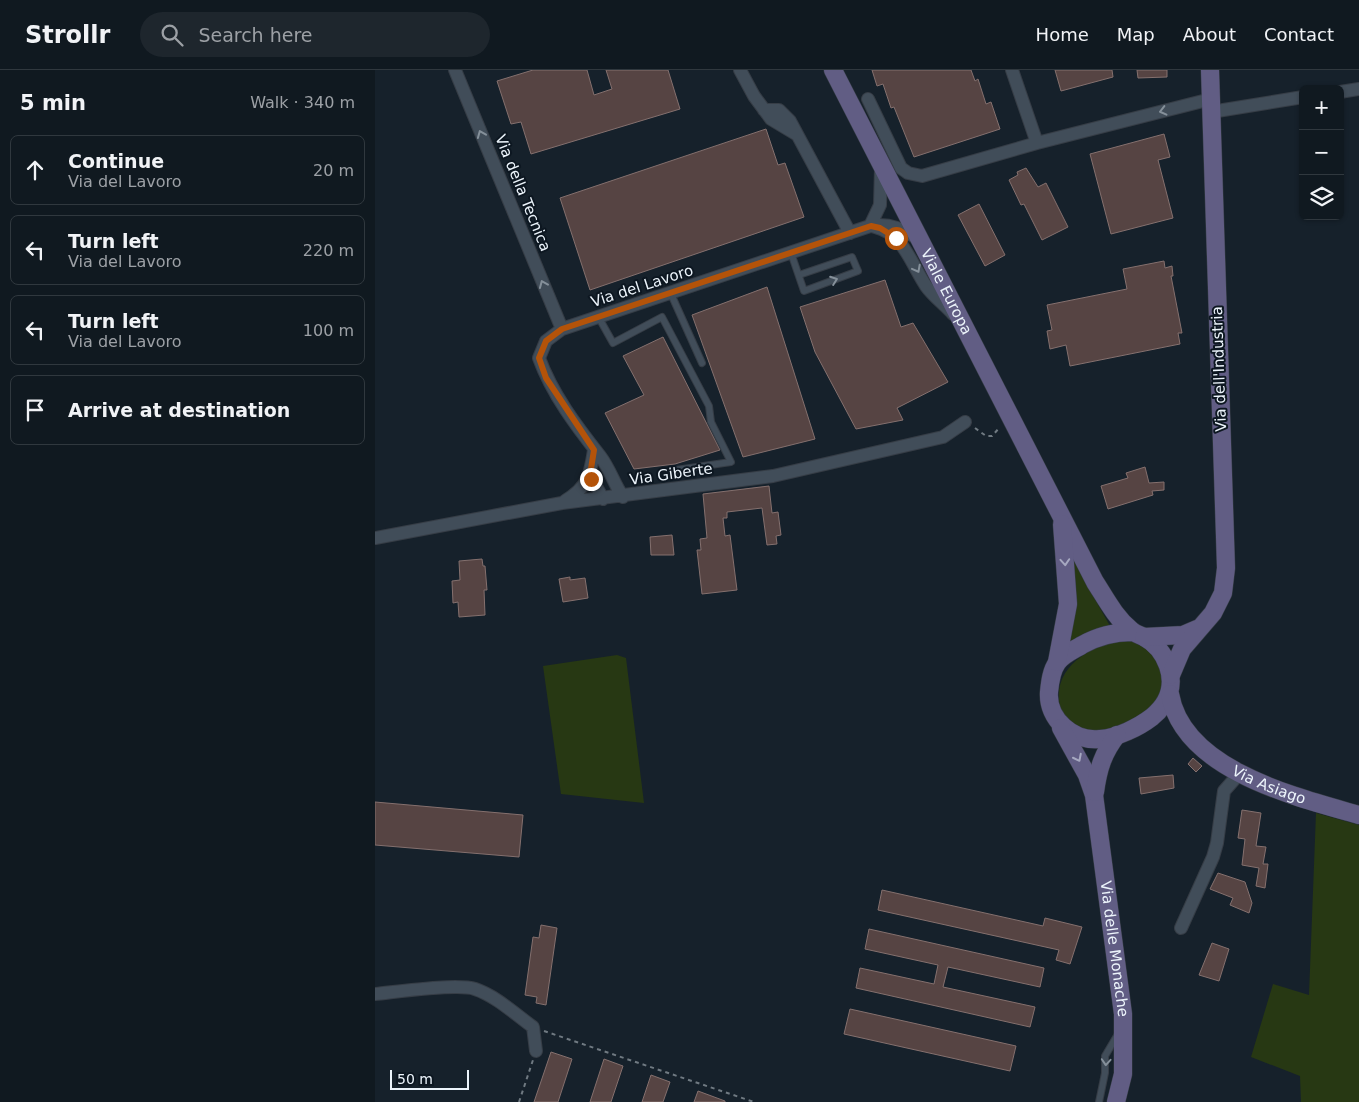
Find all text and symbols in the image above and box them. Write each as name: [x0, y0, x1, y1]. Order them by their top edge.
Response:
search box: [140, 12, 490, 57]
text: Strollr: [25, 21, 110, 49]
icon: search: [158, 21, 186, 49]
text: Search here: [198, 24, 313, 46]
text: Home: [1036, 24, 1089, 45]
text: Map: [1117, 24, 1155, 45]
text: About: [1183, 24, 1236, 45]
text: Contact: [1264, 24, 1334, 45]
map controls: [1299, 85, 1344, 220]
button: +: [1299, 85, 1344, 130]
text: 5 min: [20, 91, 86, 115]
text: Walk · 340 m: [250, 93, 355, 112]
one-way arrow: [1159, 105, 1168, 116]
one-way arrow: [477, 130, 487, 139]
button: −: [1299, 130, 1344, 175]
street label: Via della Tecnica: [491, 132, 555, 254]
text: Continue: [68, 150, 164, 172]
icon: ahead: [21, 156, 49, 184]
text: 20 m: [313, 161, 354, 180]
text: Via del Lavoro: [68, 172, 181, 191]
button: layers: [1299, 175, 1344, 220]
route start: [885, 227, 908, 250]
text: Turn left: [68, 230, 159, 252]
icon: left: [21, 236, 49, 264]
text: 220 m: [303, 241, 354, 260]
street label: Viale Europa: [917, 246, 976, 338]
text: Via del Lavoro: [68, 252, 181, 271]
street label: Via del Lavoro: [589, 261, 695, 311]
one-way arrow: [911, 264, 921, 273]
one-way arrow: [829, 276, 838, 286]
one-way arrow: [539, 280, 550, 289]
street label: Via dell'Industria: [1208, 306, 1230, 432]
text: Turn left: [68, 310, 159, 332]
icon: left: [21, 316, 49, 344]
text: 100 m: [303, 321, 354, 340]
text: Via del Lavoro: [68, 332, 181, 351]
icon: arrive: [21, 396, 49, 424]
text: Arrive at destination: [68, 399, 290, 421]
street label: Via Giberte: [628, 459, 714, 489]
route end: [580, 468, 603, 491]
one-way arrow: [1059, 559, 1070, 567]
one-way arrow: [1072, 753, 1082, 762]
street label: Via Asiago: [1229, 762, 1308, 808]
street label: Via delle Monache: [1096, 880, 1132, 1018]
one-way arrow: [1100, 1059, 1111, 1067]
scale bar: [390, 1067, 469, 1090]
text: 50 m: [397, 1071, 433, 1087]

